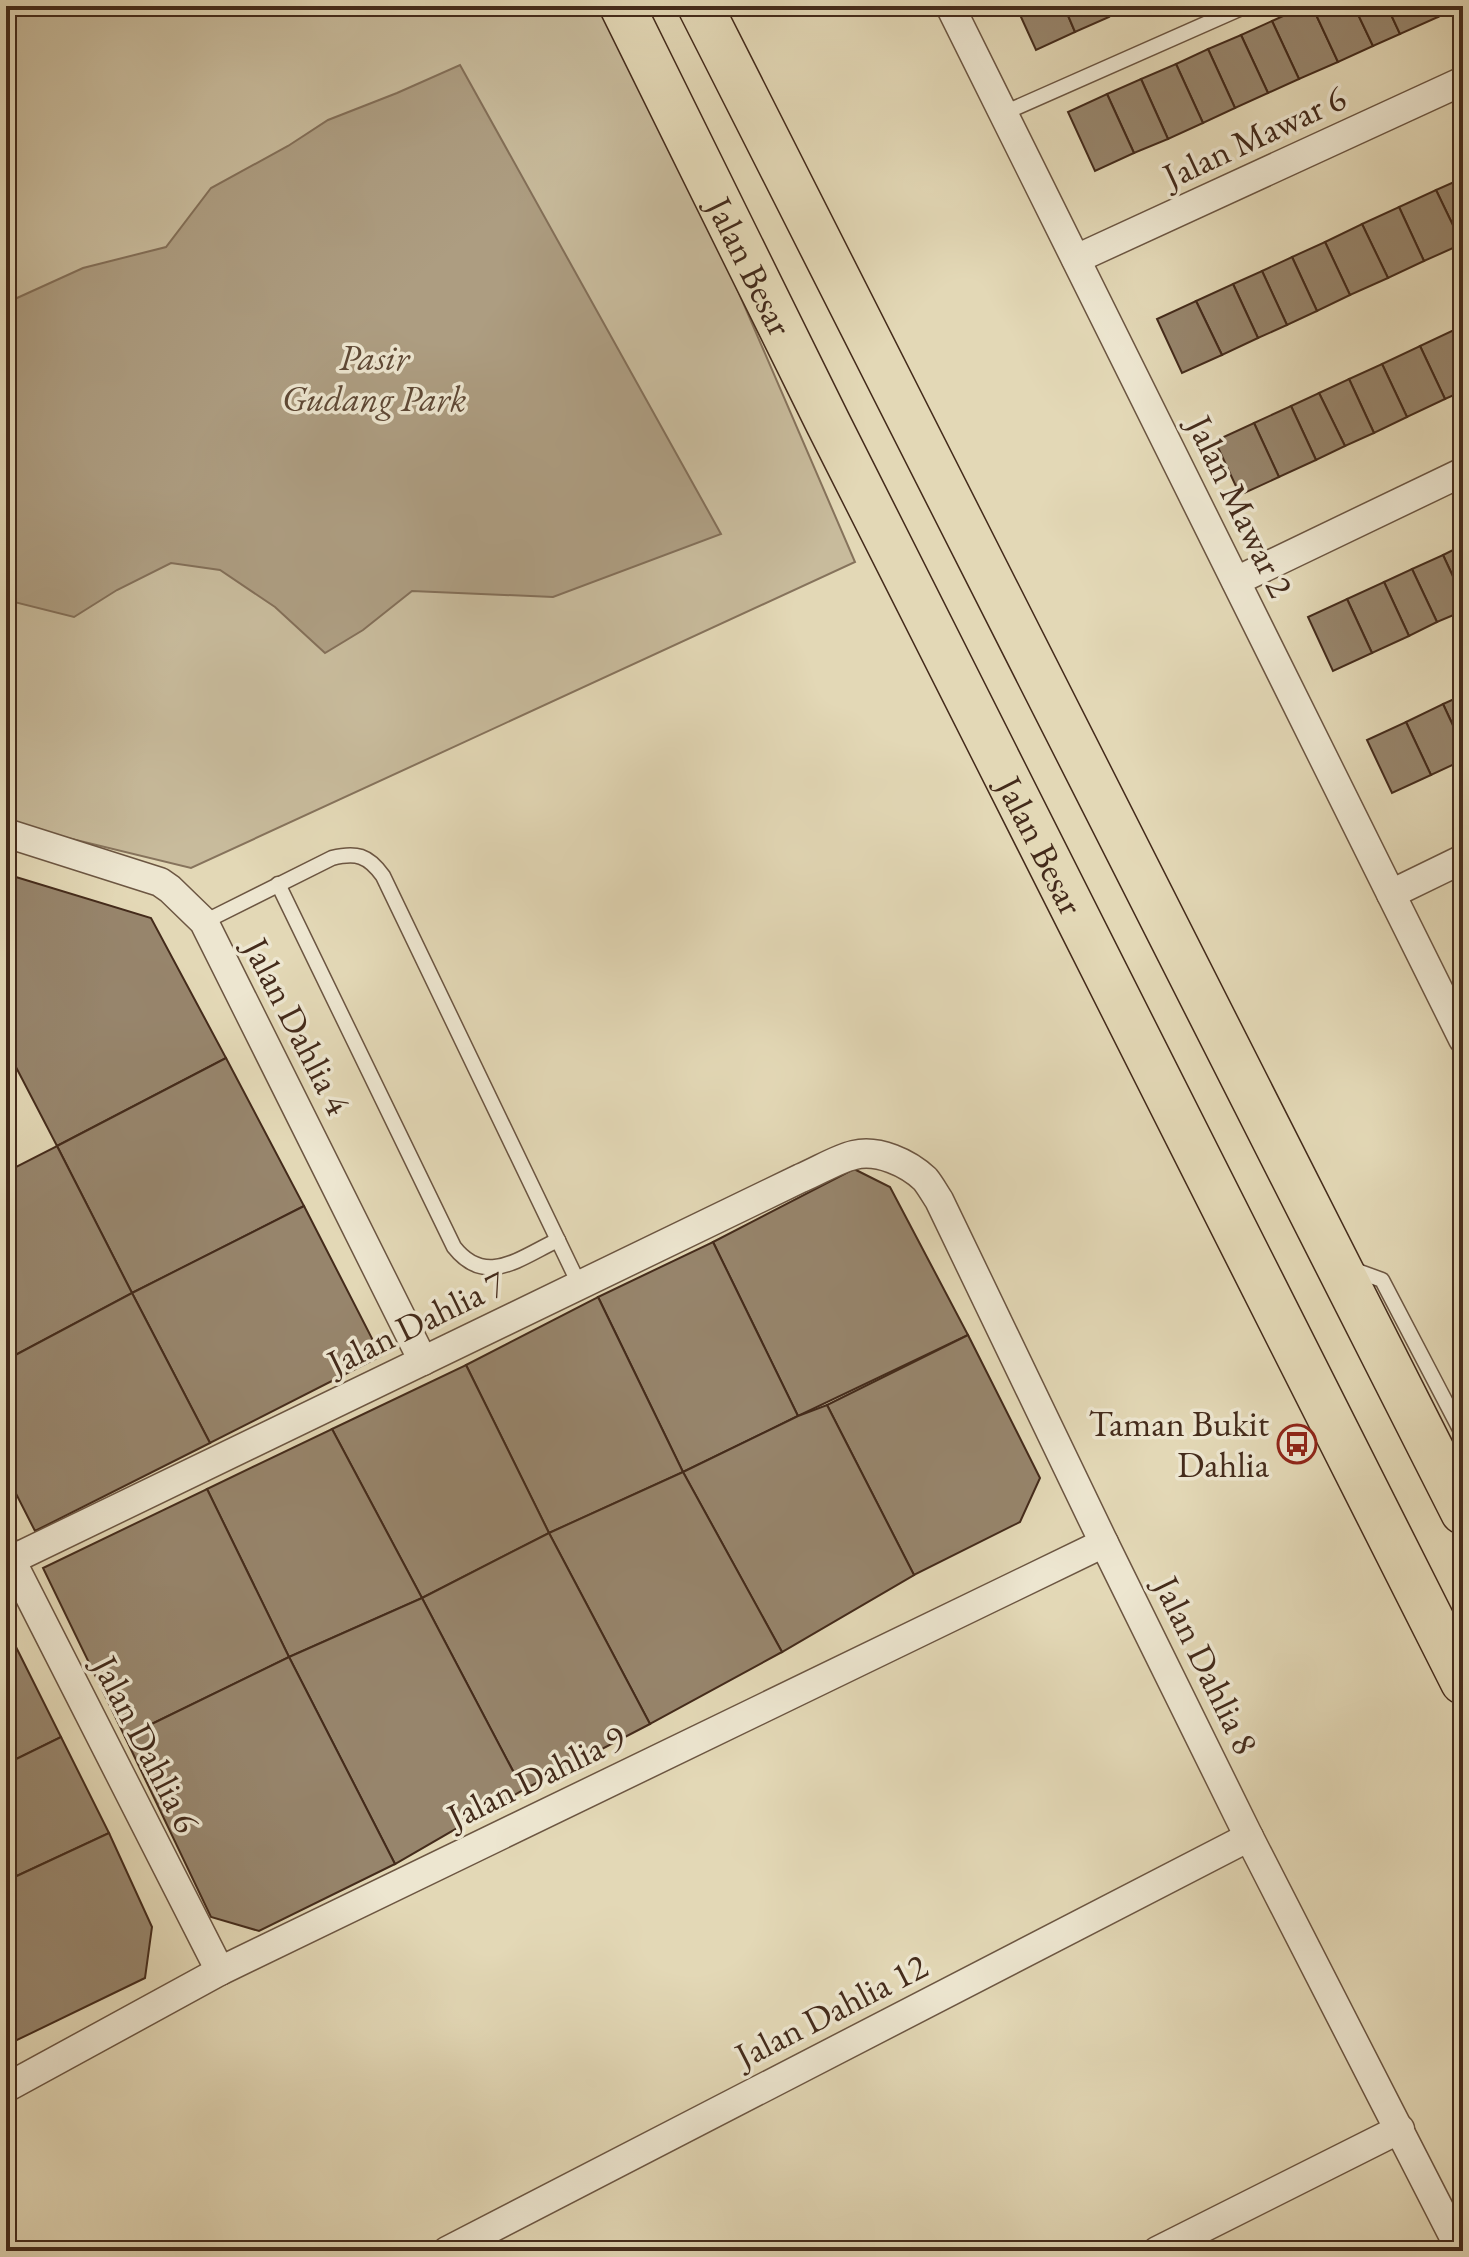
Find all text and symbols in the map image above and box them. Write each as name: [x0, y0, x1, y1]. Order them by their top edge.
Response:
street label: Jalan Mawar 6: [1153, 74, 1353, 200]
street label: Jalan Besar: [695, 186, 804, 343]
park label: Pasir Gudang Park: [282, 334, 466, 422]
street label: Jalan Mawar 2: [1175, 405, 1305, 605]
street label: Jalan Besar: [985, 766, 1095, 923]
street label: Jalan Dahlia 4: [232, 927, 362, 1123]
street label: Jalan Dahlia 7: [317, 1259, 514, 1387]
place label: Taman Bukit Dahlia: [1089, 1400, 1270, 1488]
bus stop icon: Taman Bukit Dahlia: [1276, 1423, 1318, 1465]
street label: Jalan Dahlia 8: [1142, 1566, 1270, 1762]
street label: Jalan Dahlia 6: [81, 1645, 211, 1841]
street label: Jalan Dahlia 9: [437, 1713, 633, 1841]
street label: Jalan Dahlia 12: [725, 1942, 935, 2080]

